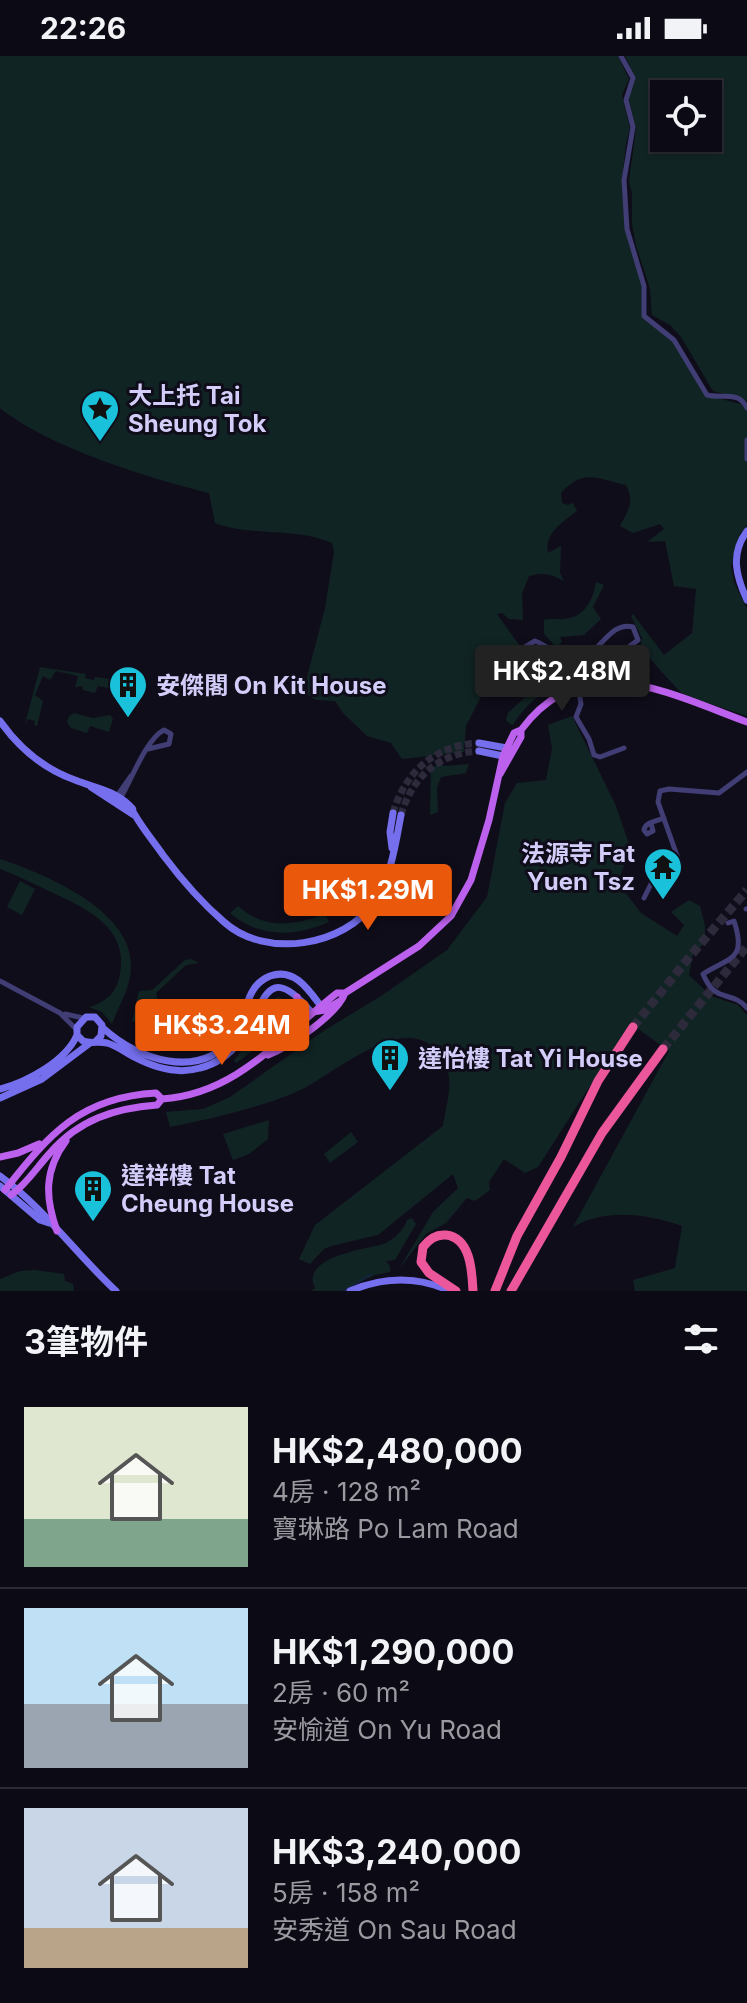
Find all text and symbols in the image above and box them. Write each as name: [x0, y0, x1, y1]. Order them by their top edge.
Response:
text: 22:26: [40, 10, 126, 46]
map controls: [650, 80, 722, 152]
button: locate: [650, 80, 722, 152]
place label: 大上托 Tai Sheung Tok: [128, 381, 267, 438]
place icon: 大上托 Tai Sheung Tok: [79, 388, 121, 443]
pin: HK$2.48M: [479, 645, 645, 713]
text: HK$2.48M: [493, 655, 631, 686]
building icon: 安傑閣 On Kit House: [107, 664, 149, 719]
place label: 安傑閣 On Kit House: [156, 671, 387, 700]
place label: 法源寺 Fat Yuen Tsz: [521, 839, 635, 896]
temple icon: 法源寺 Fat Yuen Tsz: [642, 846, 684, 901]
pin: HK$1.29M: [285, 864, 451, 932]
text: HK$1.29M: [302, 874, 434, 905]
pin: HK$3.24M: [139, 999, 305, 1067]
text: HK$3.24M: [153, 1009, 291, 1040]
building icon: 達怡樓 Tat Yi House: [369, 1037, 411, 1092]
place label: 達怡樓 Tat Yi House: [418, 1044, 643, 1073]
place label: 達祥樓 Tat Cheung House: [121, 1161, 294, 1218]
building icon: 達祥樓 Tat Cheung House: [72, 1168, 114, 1223]
icon: filters: [679, 1317, 723, 1361]
text: 3筆物件: [24, 1321, 148, 1362]
text: HK$2,480,000: [272, 1430, 523, 1471]
icon: home: [88, 1439, 184, 1535]
text: 4房 · 128 m²: [272, 1476, 421, 1507]
text: 寶琳路 Po Lam Road: [272, 1513, 519, 1544]
text: HK$1,290,000: [272, 1631, 514, 1672]
icon: home: [88, 1640, 184, 1736]
text: 2房 · 60 m²: [272, 1677, 410, 1708]
text: 安愉道 On Yu Road: [272, 1714, 502, 1745]
text: HK$3,240,000: [272, 1831, 521, 1872]
icon: home: [88, 1840, 184, 1936]
text: 5房 · 158 m²: [272, 1877, 420, 1908]
text: 安秀道 On Sau Road: [272, 1914, 517, 1945]

